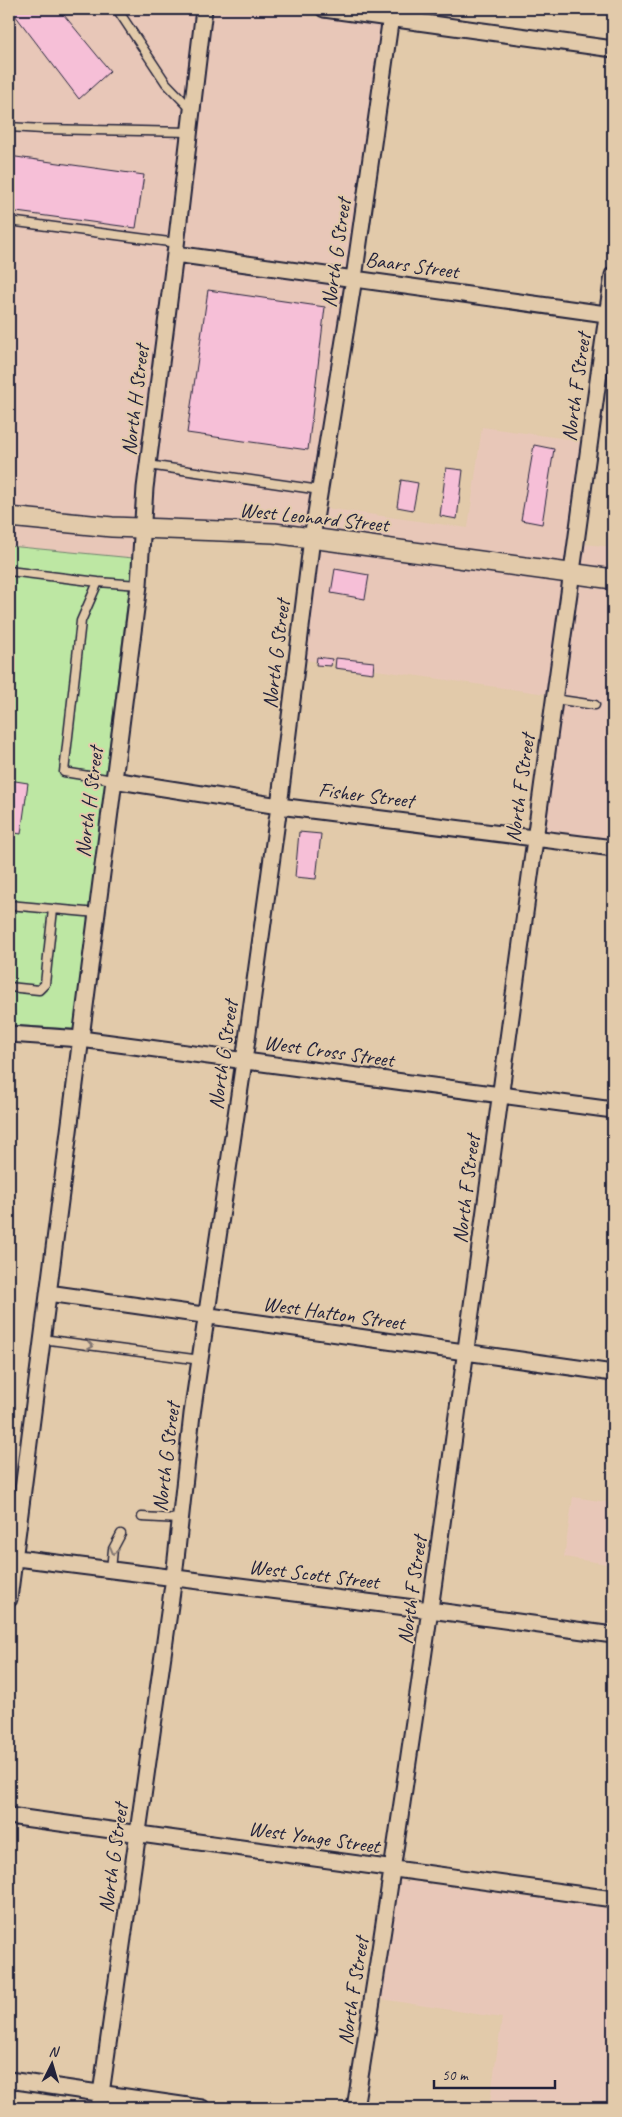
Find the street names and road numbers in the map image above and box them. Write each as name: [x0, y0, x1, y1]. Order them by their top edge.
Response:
street label: North G Street: [316, 194, 357, 309]
street label: Baars Street: [364, 246, 462, 285]
street label: North F Street: [556, 328, 597, 443]
street label: North H Street: [115, 340, 155, 457]
street label: West Leonard Street: [238, 496, 392, 538]
street label: North G Street: [256, 595, 296, 710]
street label: North F Street: [500, 729, 541, 844]
street label: North H Street: [69, 742, 109, 859]
street label: Fisher Street: [317, 776, 418, 814]
street label: North G Street: [203, 996, 244, 1111]
street label: West Cross Street: [262, 1029, 398, 1073]
street label: North F Street: [446, 1130, 486, 1245]
street label: West Hatton Street: [261, 1290, 409, 1336]
street label: North G Street: [146, 1398, 186, 1513]
street label: North F Street: [392, 1531, 433, 1646]
street label: West Scott Street: [248, 1553, 382, 1595]
street label: North G Street: [93, 1799, 134, 1914]
street label: West Yonge Street: [247, 1815, 383, 1859]
street label: North F Street: [332, 1932, 375, 2047]

